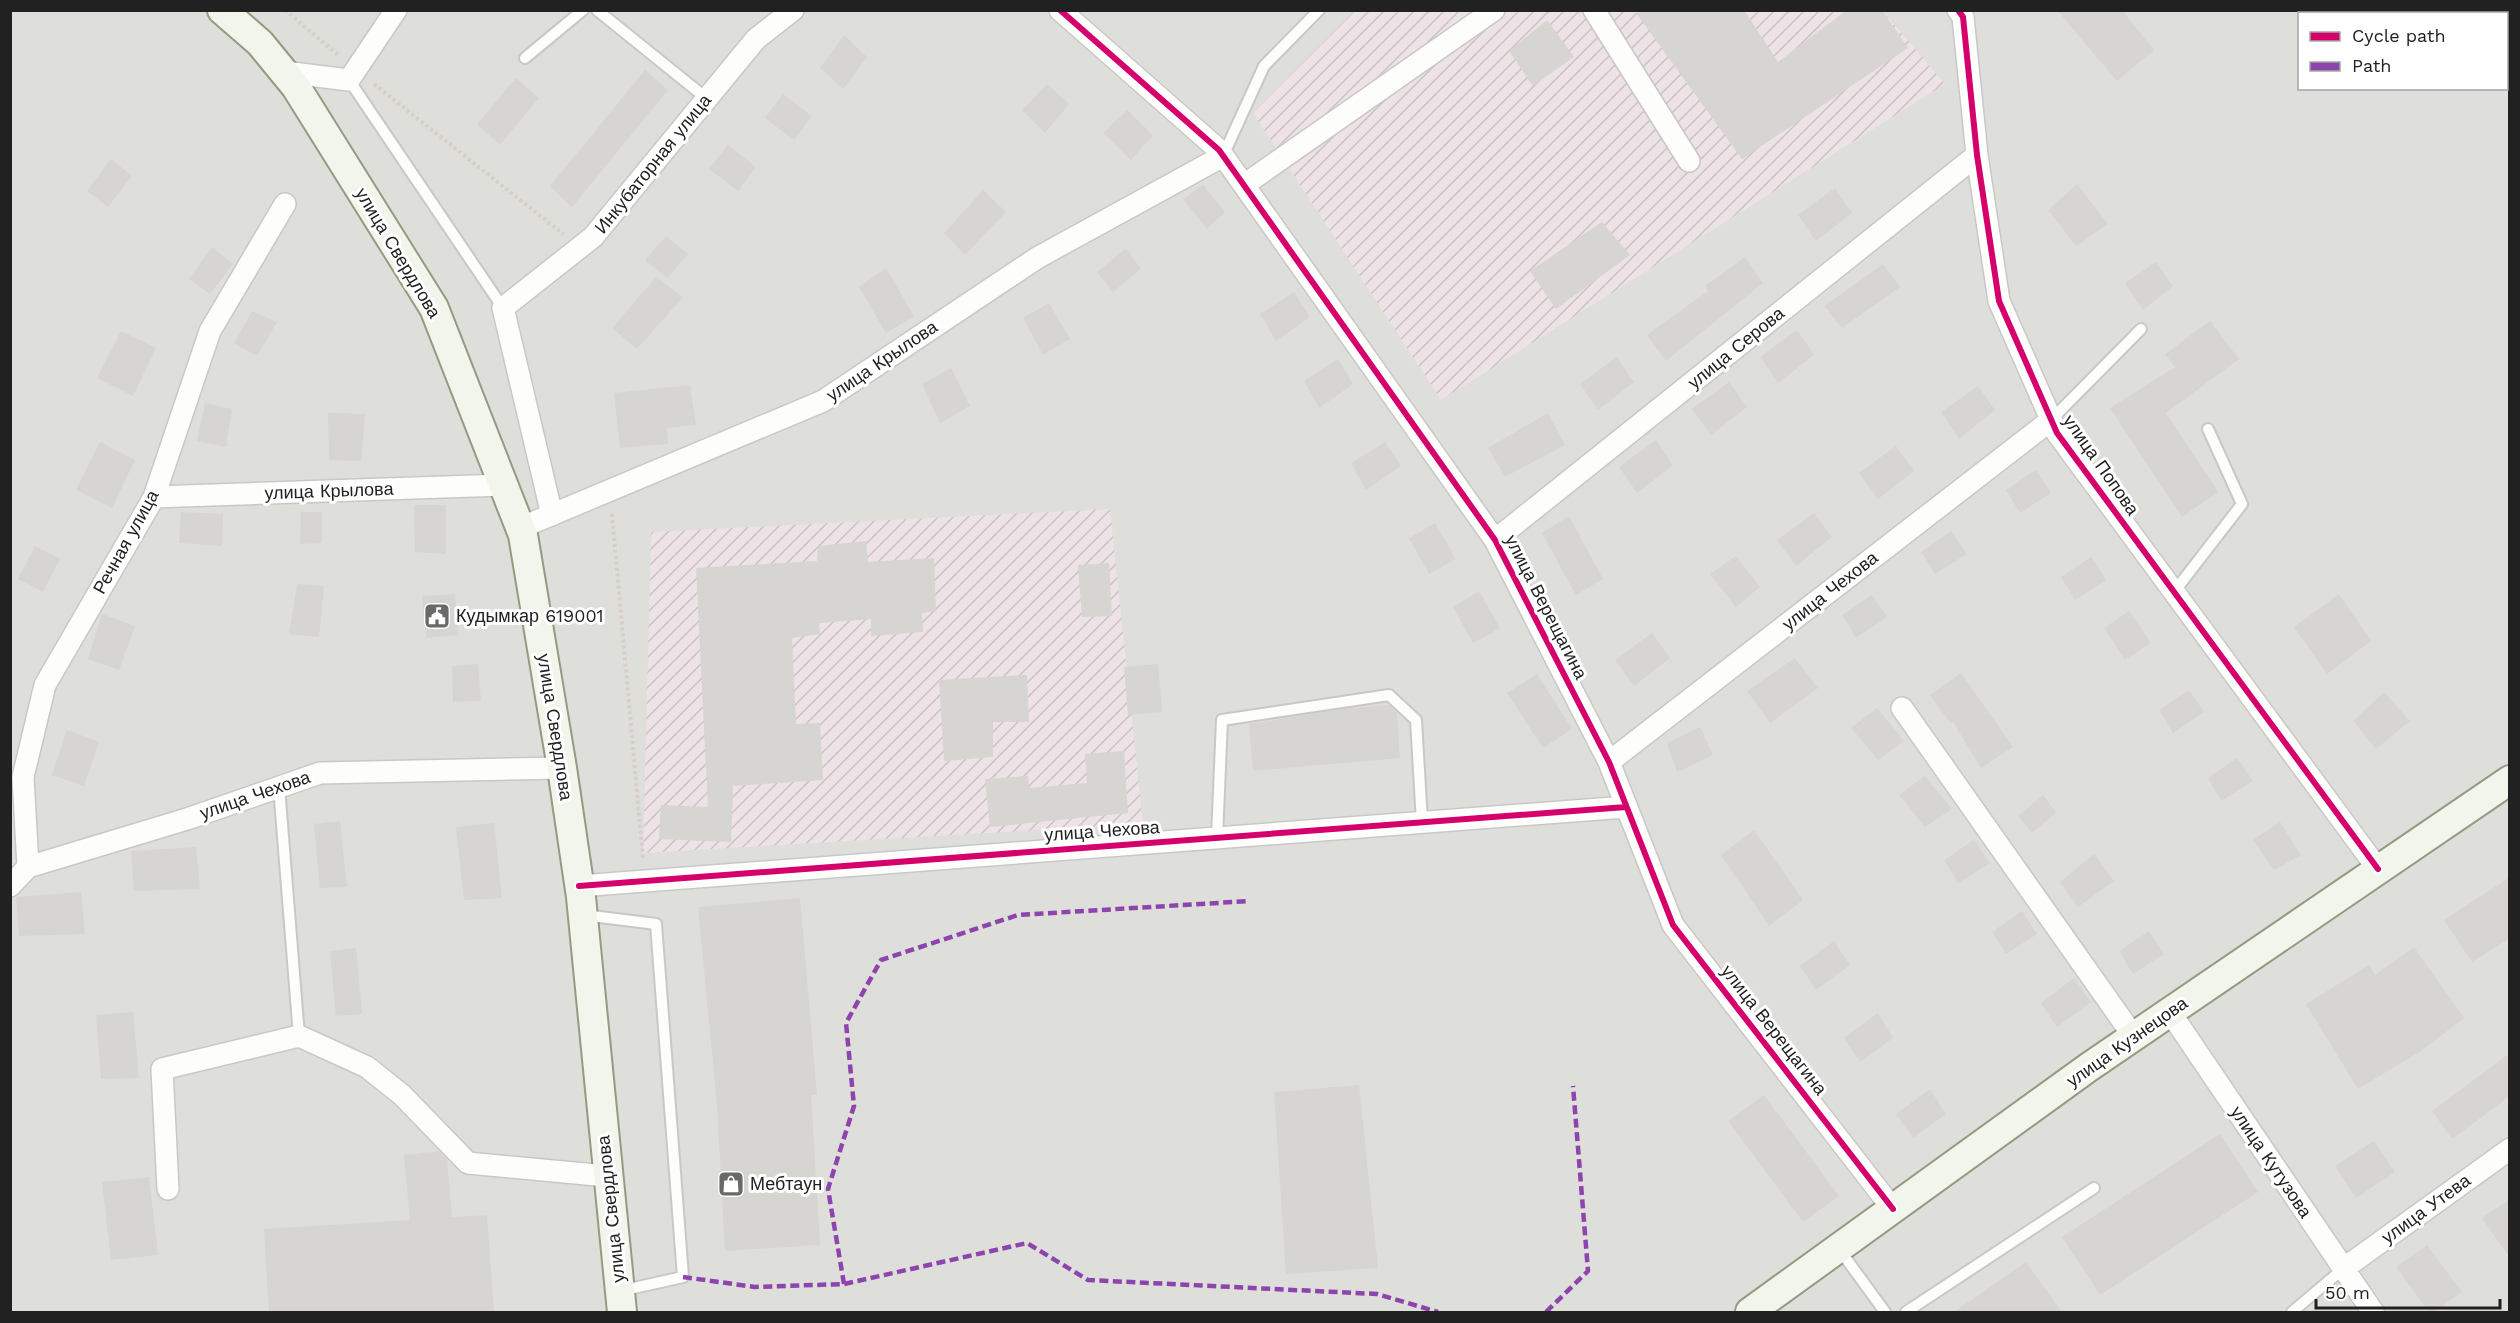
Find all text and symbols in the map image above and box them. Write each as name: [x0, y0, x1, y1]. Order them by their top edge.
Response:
legend: [2298, 12, 2508, 90]
text: Cycle path: [2352, 25, 2446, 46]
text: Path: [2352, 55, 2392, 76]
street label: Инкубаторная улица: [590, 89, 716, 238]
street label: улица Свердлова: [351, 184, 446, 323]
street label: улица Серова: [1683, 302, 1789, 393]
street label: улица Крылова: [822, 315, 942, 405]
street label: улица Попова: [2059, 410, 2144, 520]
street label: улица Крылова: [264, 478, 395, 503]
street label: Речная улица: [88, 485, 163, 597]
street label: улица Верещагина: [1501, 531, 1592, 683]
street label: улица Чехова: [1778, 546, 1882, 634]
public building icon: Кудымкар 619001: [422, 601, 452, 631]
place label: Кудымкар 619001: [456, 605, 604, 626]
street label: улица Свердлова: [534, 652, 578, 803]
street label: улица Чехова: [197, 765, 314, 823]
street label: улица Чехова: [1044, 816, 1161, 845]
street label: улица Верещагина: [1717, 961, 1832, 1100]
street label: улица Кузнецова: [2062, 991, 2192, 1091]
street label: улица Кутузова: [2226, 1102, 2317, 1222]
street label: улица Свердлова: [592, 1133, 629, 1284]
shop icon: Мебтаун: [716, 1169, 746, 1199]
street label: улица Утева: [2377, 1169, 2475, 1248]
place label: Мебтаун: [750, 1173, 822, 1194]
scale bar: [2316, 1272, 2500, 1310]
text: 50 m: [2325, 1282, 2370, 1303]

